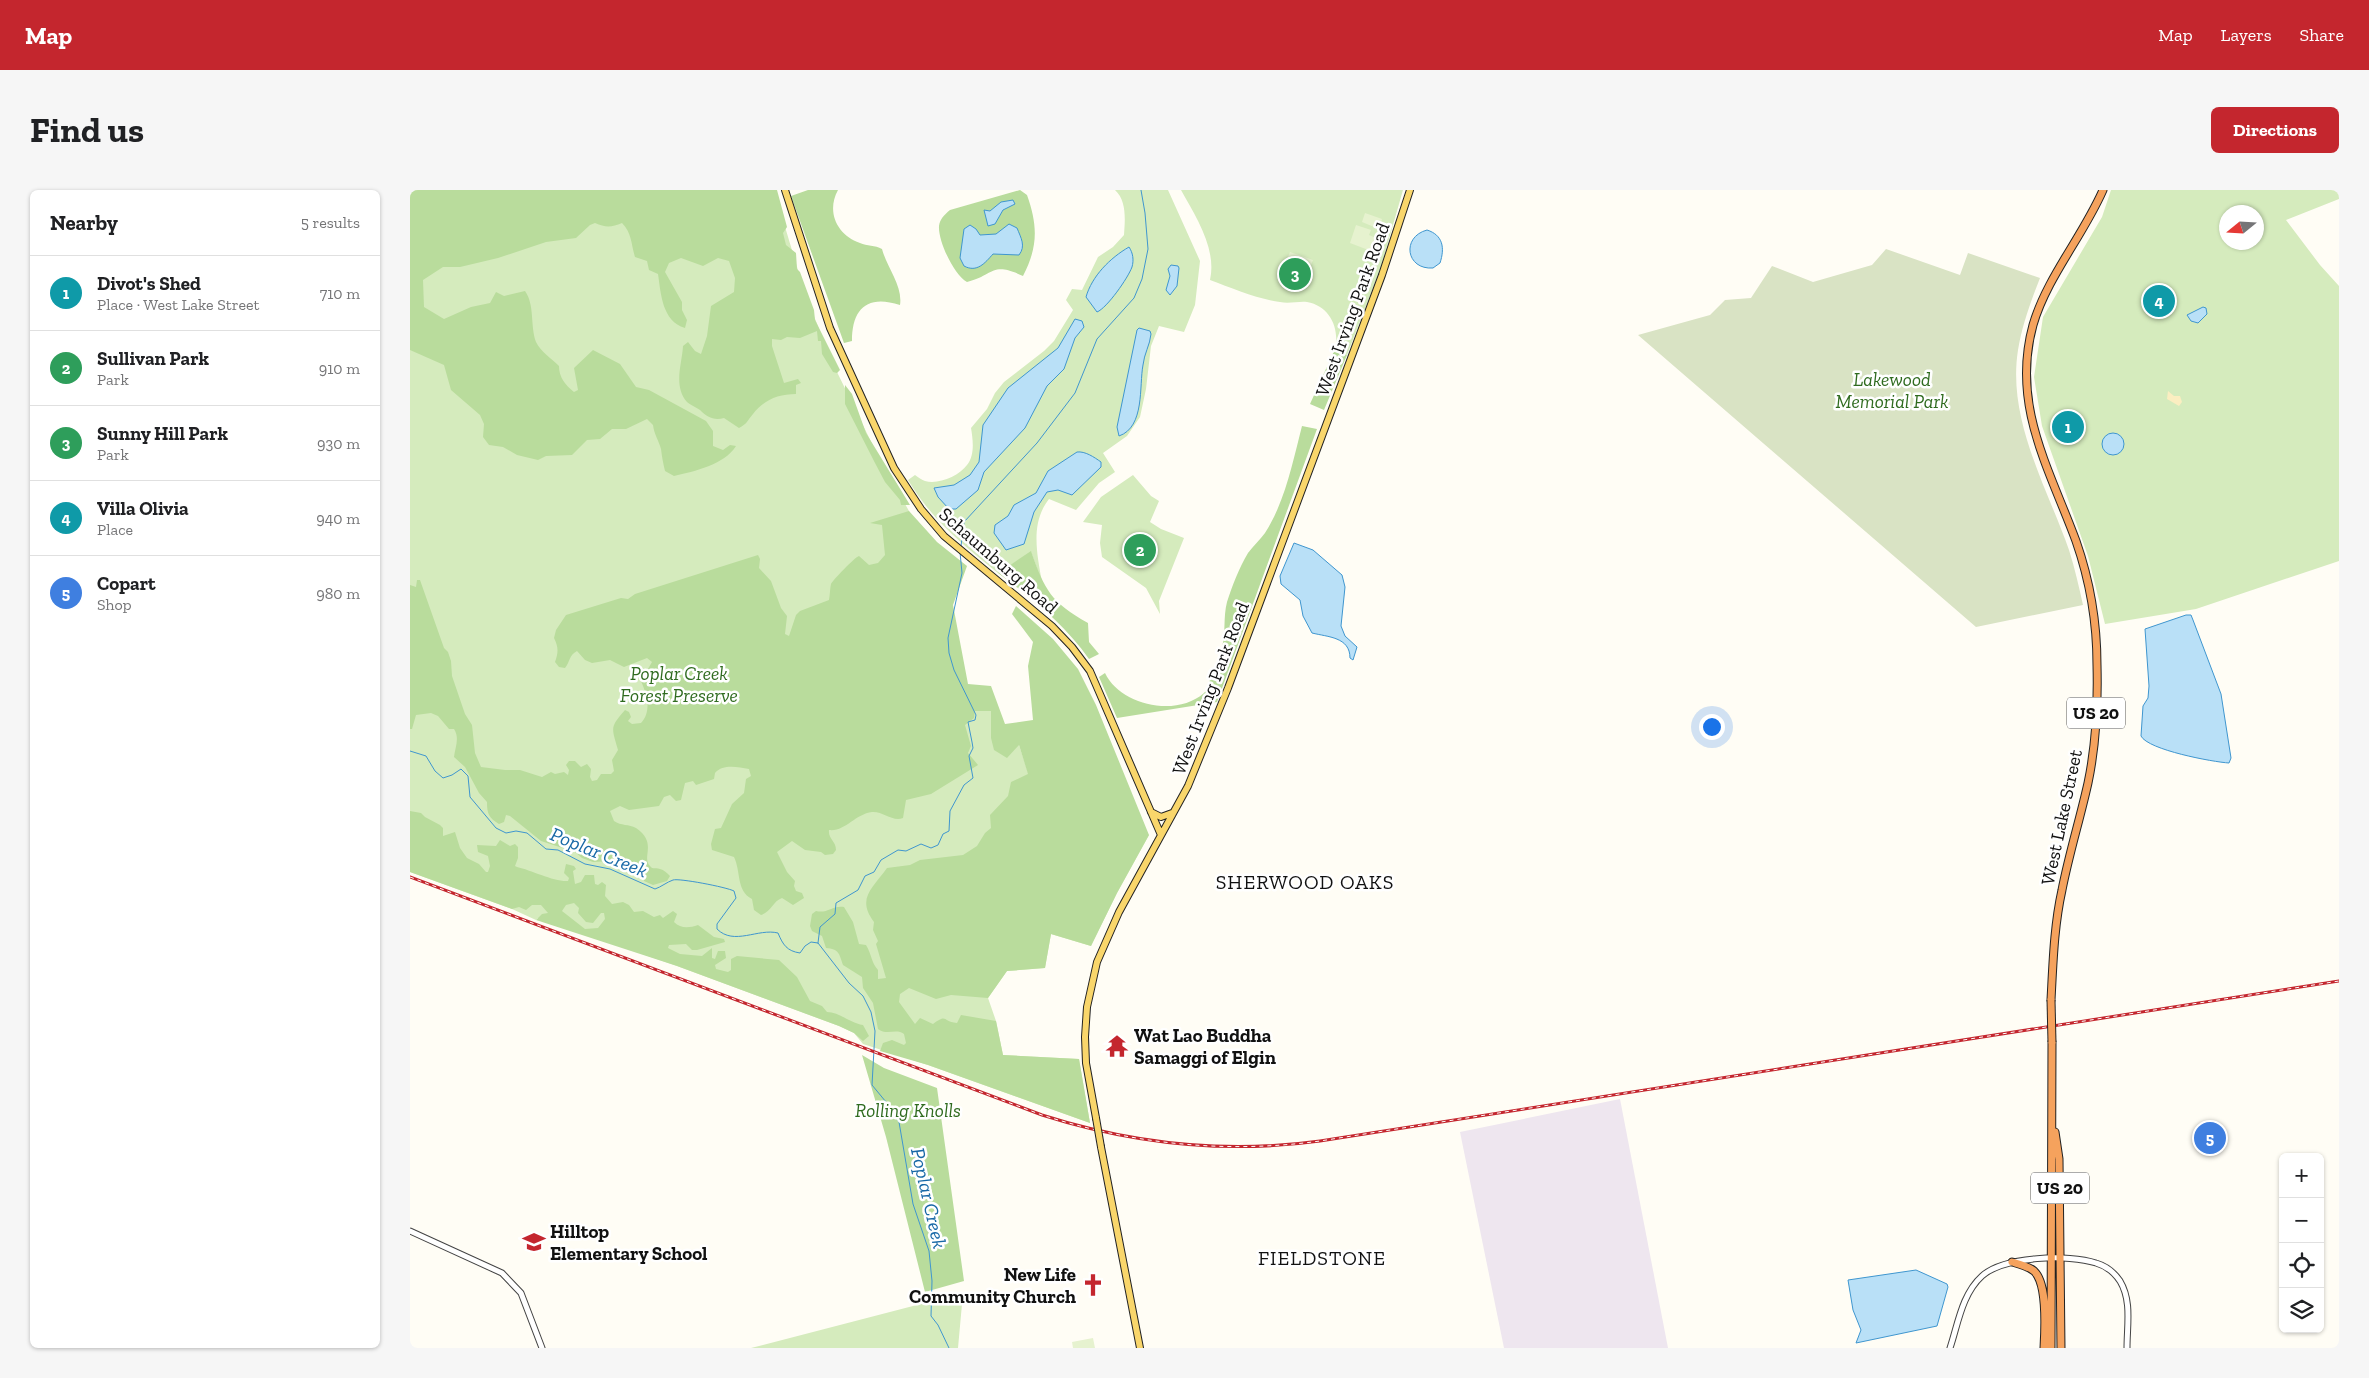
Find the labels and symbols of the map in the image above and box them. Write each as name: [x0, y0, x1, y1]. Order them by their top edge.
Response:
north arrow: [2219, 205, 2264, 250]
street label: West Irving Park Road: [1310, 219, 1395, 399]
pin: 3: [1279, 255, 1311, 293]
pin: 4: [2143, 282, 2175, 320]
park label: Lakewood Memorial Park: [1836, 368, 1948, 413]
pin: 1: [2052, 408, 2084, 446]
street label: Schaumburg Road: [934, 502, 1063, 619]
pin: 2: [1124, 531, 1156, 569]
street label: West Irving Park Road: [1167, 598, 1254, 778]
park label: Poplar Creek Forest Preserve: [620, 662, 738, 707]
road number: US 20: [2067, 698, 2125, 728]
your location: [1699, 714, 1725, 740]
street label: West Lake Street: [2036, 747, 2087, 887]
water label: Poplar Creek: [547, 822, 651, 882]
district label: SHERWOOD OAKS: [1216, 870, 1394, 894]
place label: Wat Lao Buddha Samaggi of Elgin: [1134, 1024, 1277, 1069]
temple icon: Wat Lao Buddha Samaggi of Elgin: [1104, 1033, 1130, 1059]
park label: Rolling Knolls: [855, 1099, 961, 1122]
pin: 5: [2194, 1119, 2226, 1157]
water label: Poplar Creek: [906, 1145, 952, 1251]
road number: US 20: [2031, 1172, 2089, 1204]
place label: Hilltop Elementary School: [550, 1220, 708, 1265]
school or university icon: Hilltop Elementary School: [521, 1229, 547, 1255]
district label: FIELDSTONE: [1258, 1246, 1386, 1270]
place label: New Life Community Church: [909, 1263, 1076, 1308]
church icon: New Life Community Church: [1080, 1272, 1106, 1298]

